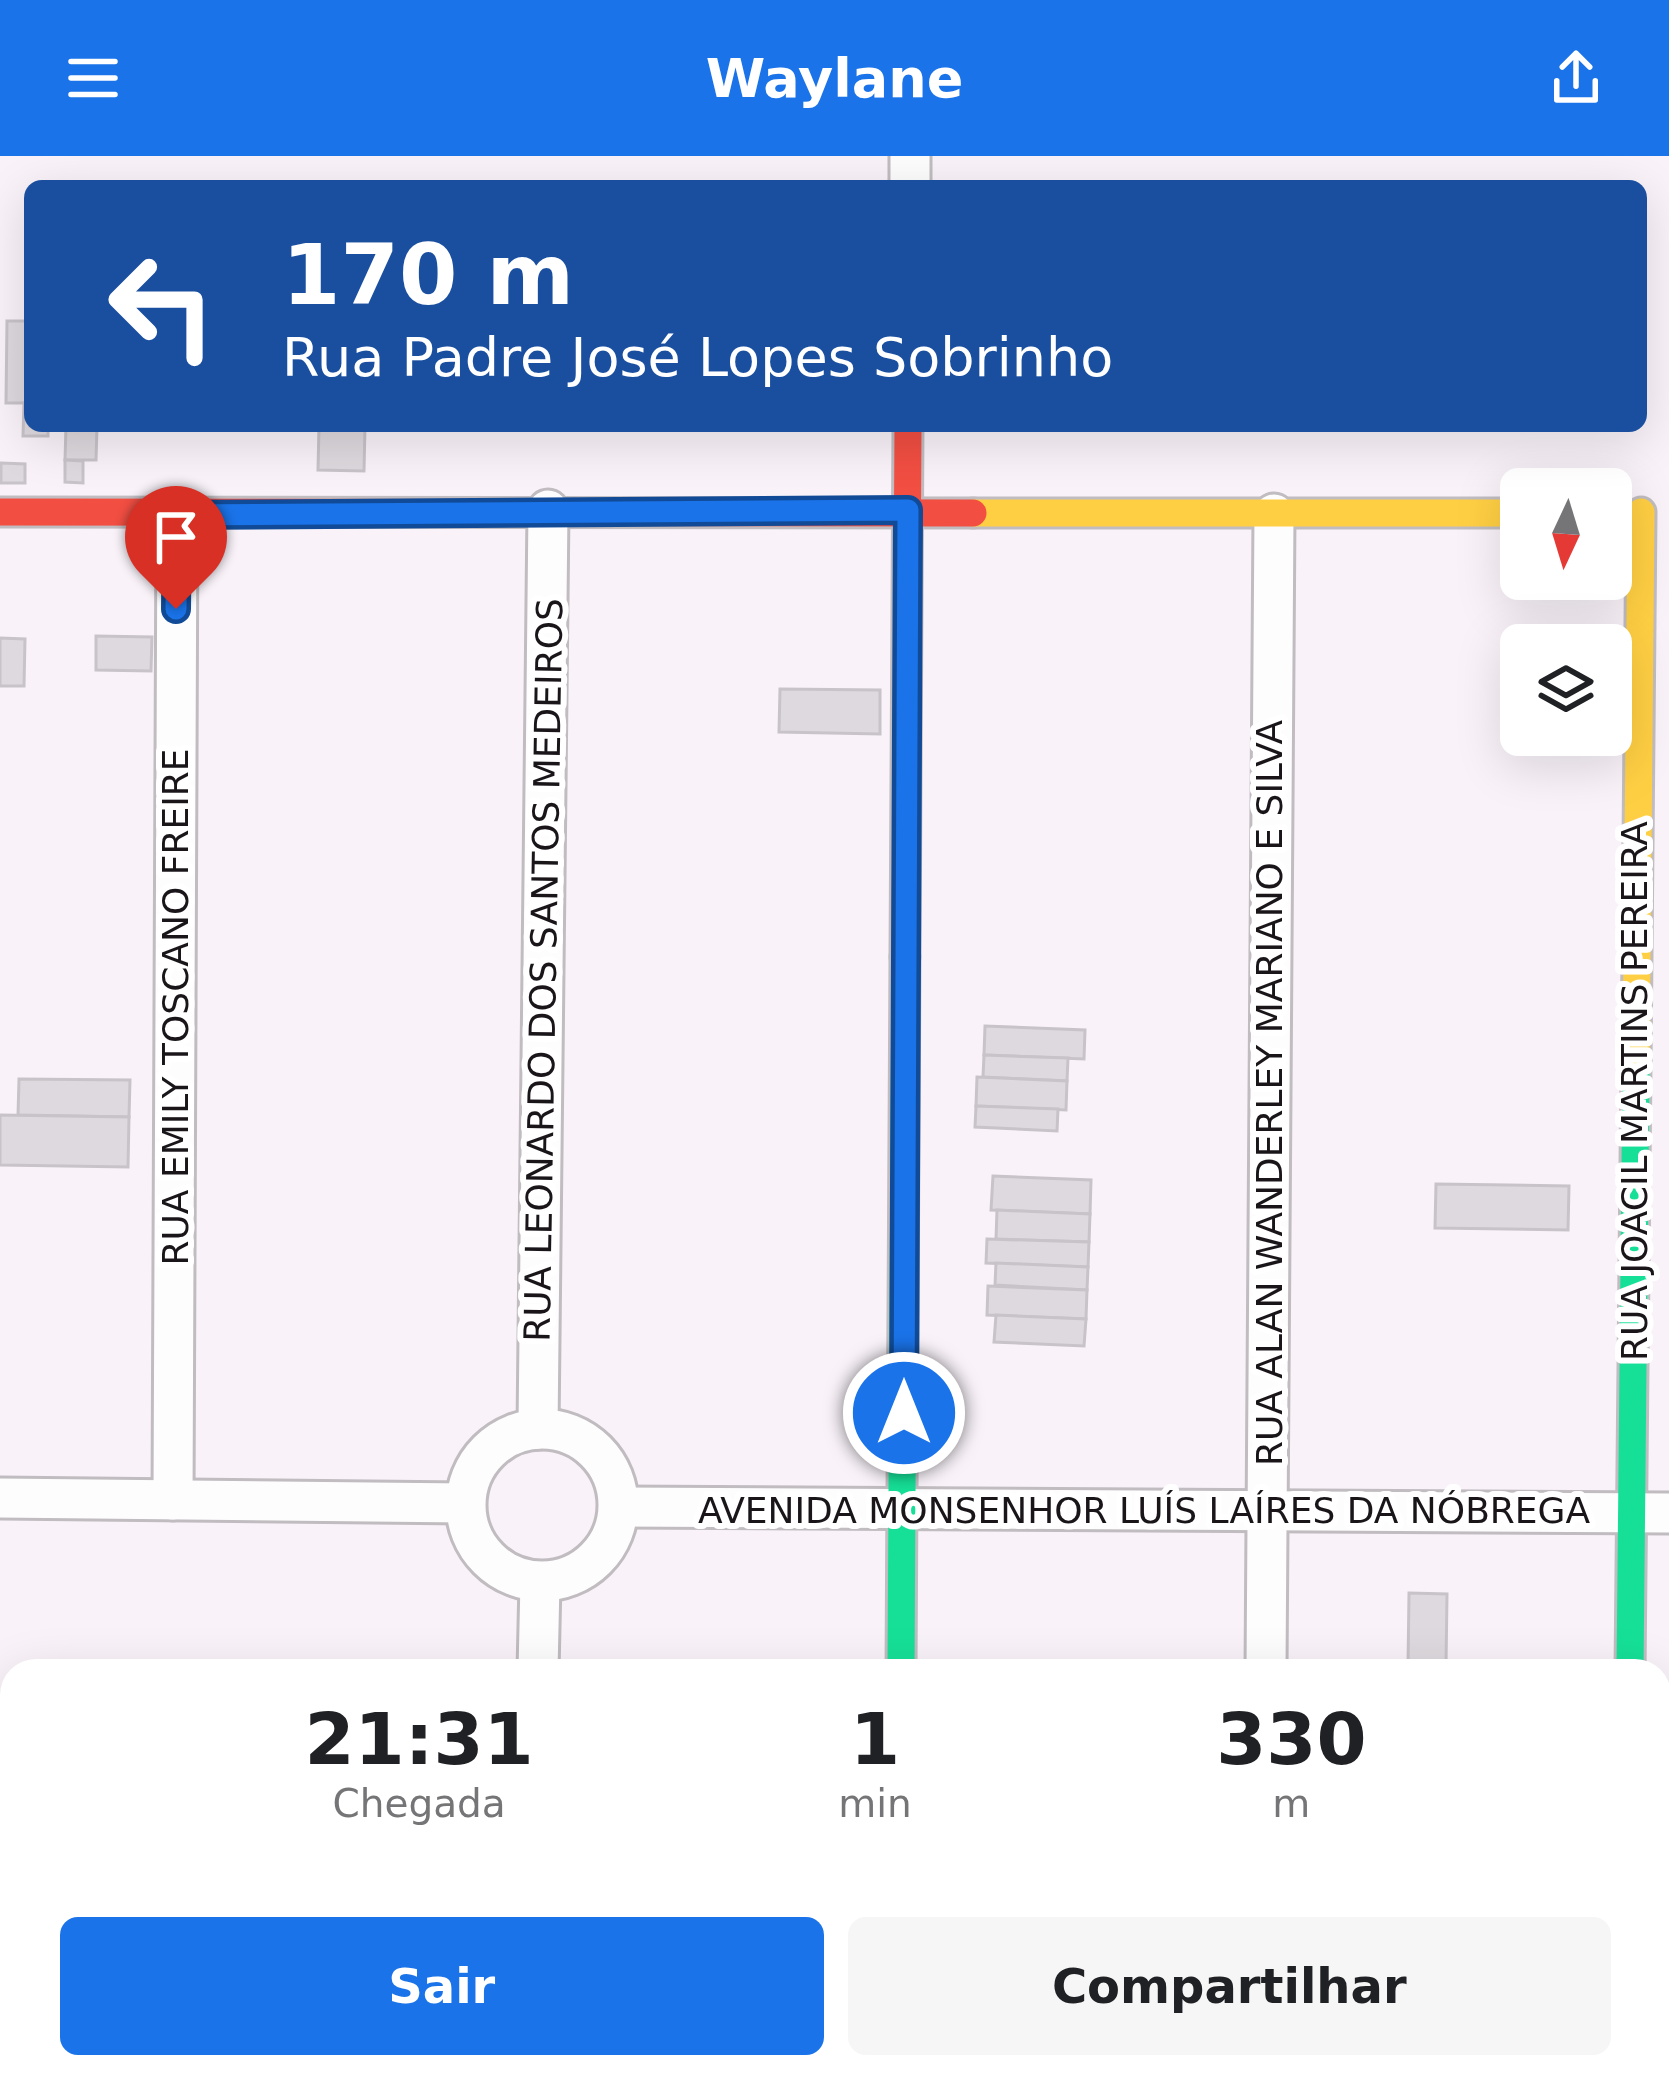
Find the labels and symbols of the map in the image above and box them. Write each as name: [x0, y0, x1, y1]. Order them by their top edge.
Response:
north arrow: [1500, 468, 1632, 600]
pin: [125, 486, 227, 609]
street label: RUA LEONARDO DOS SANTOS MEDEIROS: [517, 598, 570, 1342]
street label: RUA ALAN WANDERLEY MARIANO E SILVA: [1249, 720, 1290, 1466]
street label: RUA EMILY TOSCANO FREIRE: [155, 748, 196, 1266]
street label: RUA JOACIL MARTINS PEREIRA: [1614, 821, 1655, 1361]
position arrow: [841, 1350, 967, 1476]
street label: AVENIDA MONSENHOR LUÍS LAÍRES DA NÓBREGA: [698, 1490, 1590, 1531]

